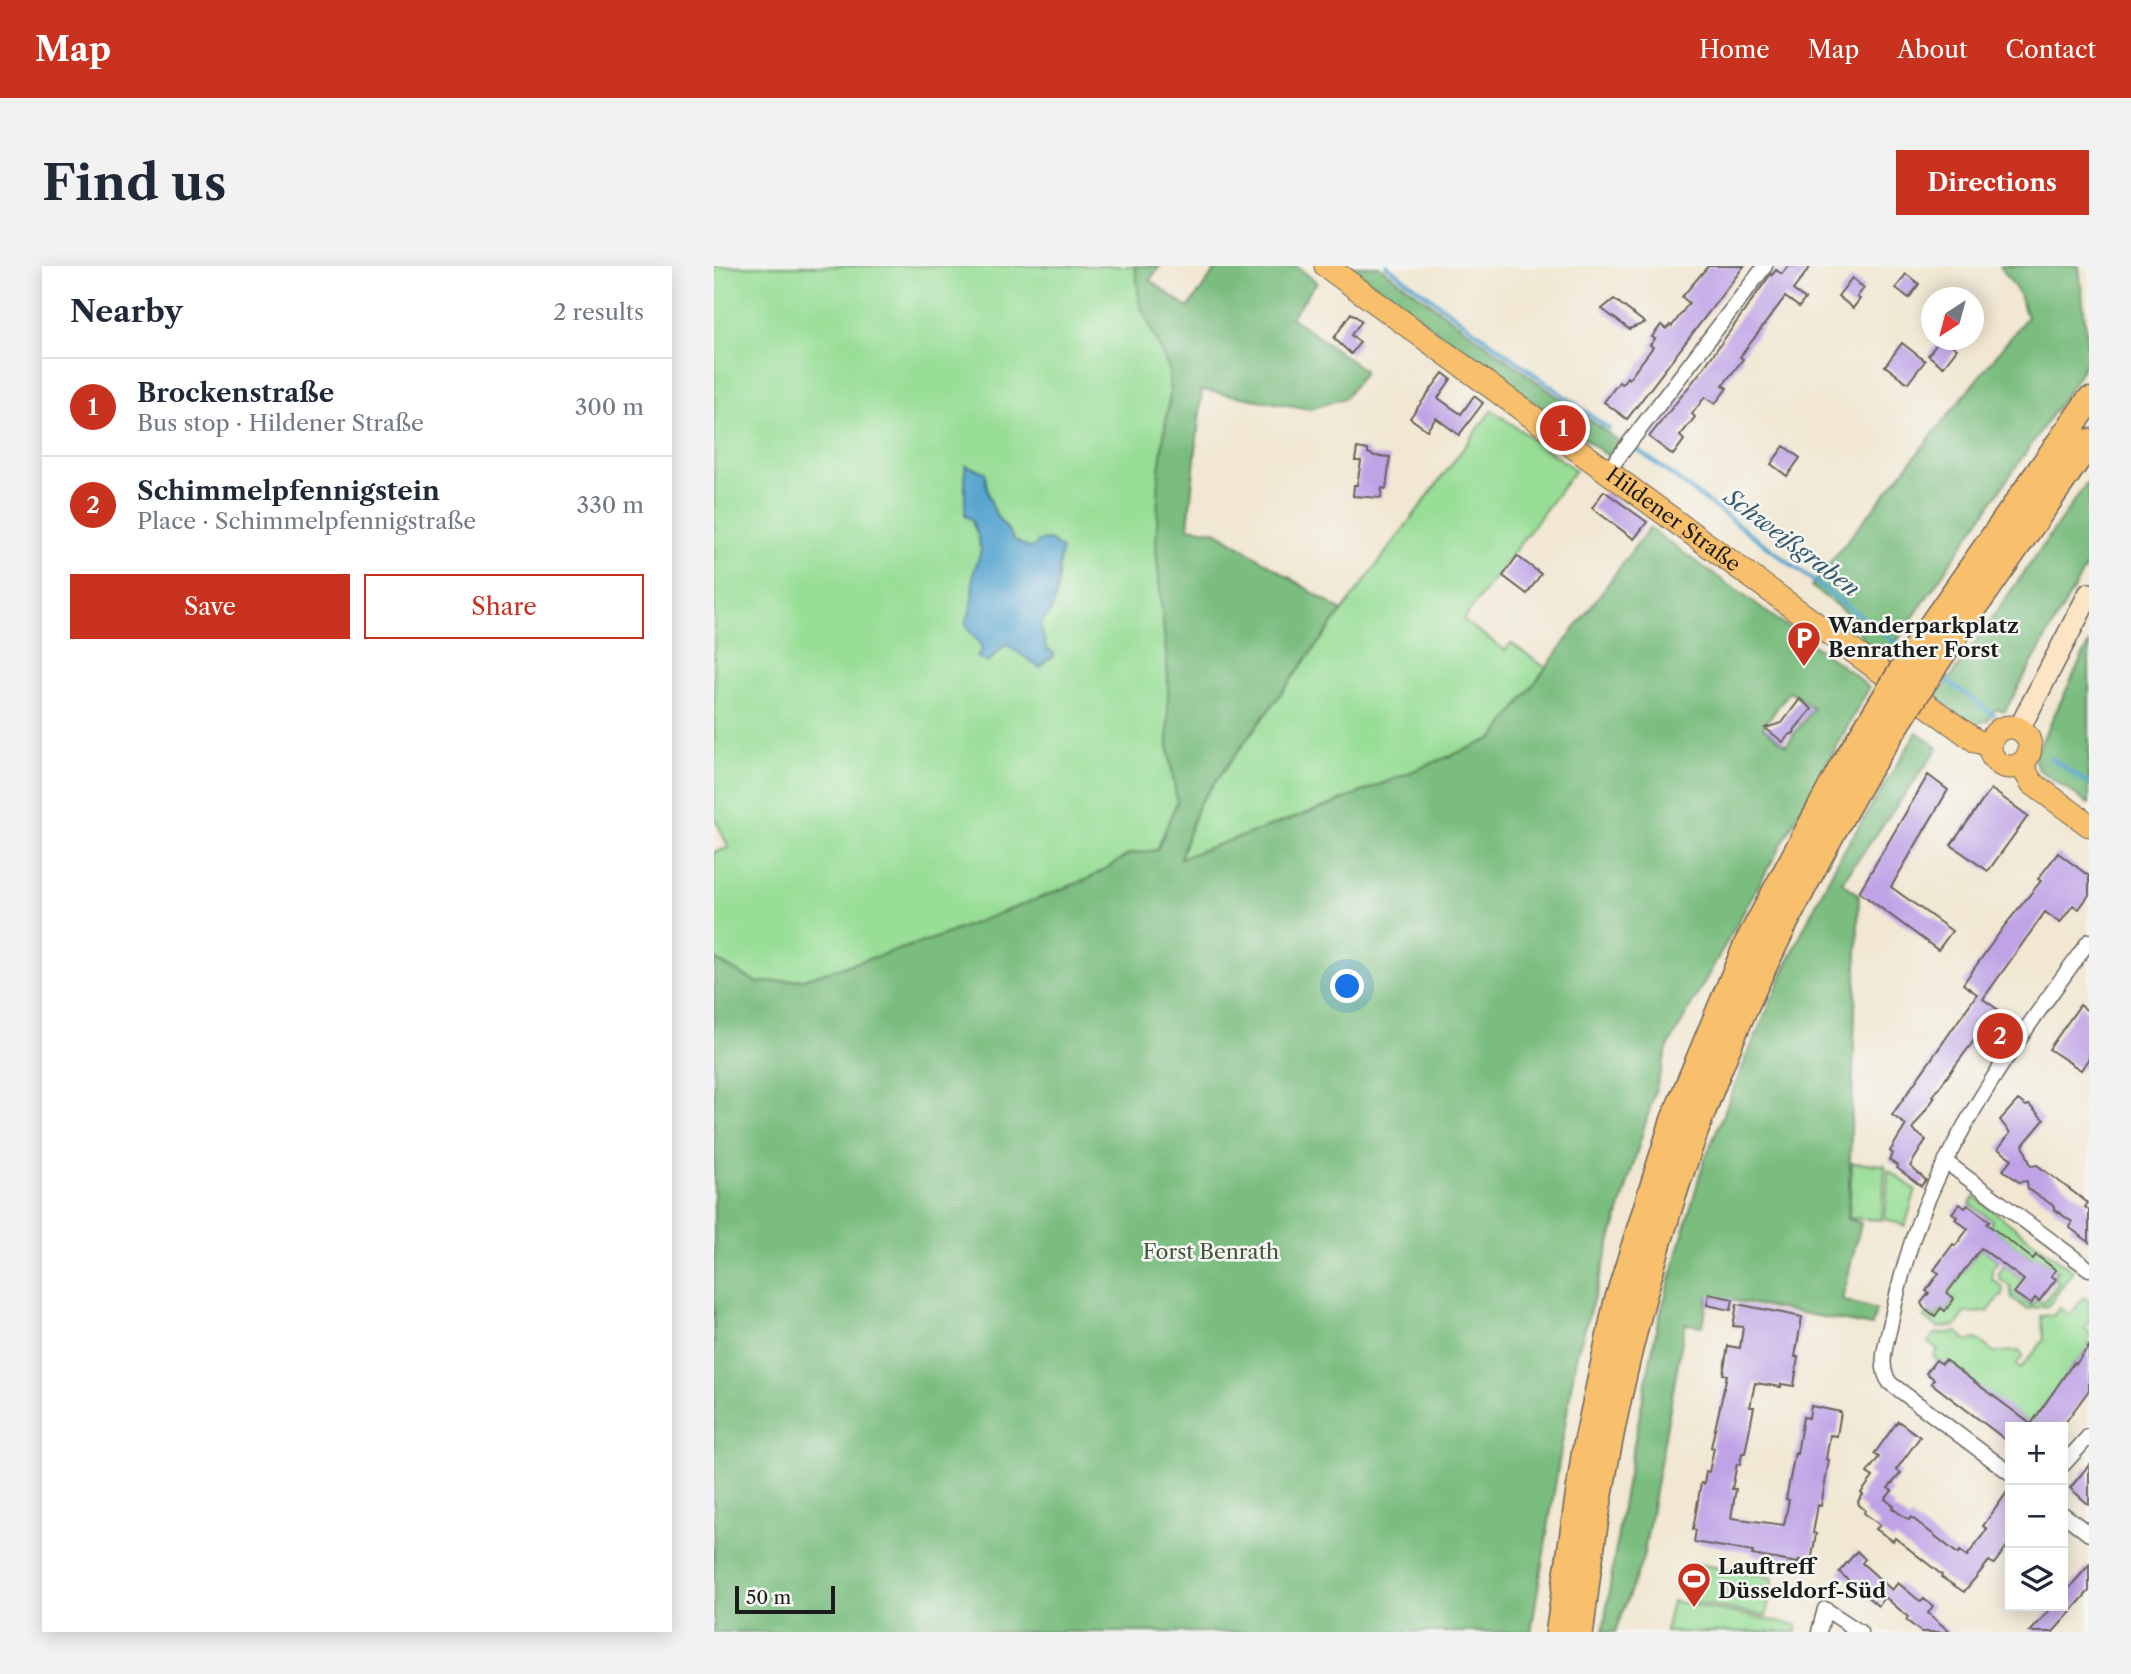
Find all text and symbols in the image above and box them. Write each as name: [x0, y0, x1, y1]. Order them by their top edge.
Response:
text: Map: [35, 29, 111, 70]
text: Home: [1699, 35, 1770, 64]
text: Map: [1808, 35, 1859, 64]
text: About: [1897, 35, 1968, 64]
text: Contact: [2006, 35, 2096, 64]
button: Directions: [1896, 150, 2089, 215]
text: Find us: [42, 152, 226, 213]
north arrow: [1921, 287, 1984, 350]
text: Nearby: [70, 293, 183, 330]
text: 2 results: [553, 298, 644, 326]
text: Brockenstraße: [137, 377, 334, 409]
text: 1: [88, 393, 98, 421]
text: 300 m: [575, 393, 644, 421]
pin: 1: [1540, 402, 1586, 454]
text: Bus stop · Hildener Straße: [137, 409, 424, 437]
street label: Hildener Straße: [1601, 462, 1746, 577]
text: Schimmelpfennigstein: [137, 475, 440, 507]
water label: Schweißgraben: [1717, 482, 1865, 603]
text: 2: [86, 491, 100, 519]
text: 330 m: [577, 491, 644, 519]
text: Place · Schimmelpfennigstraße: [137, 507, 476, 535]
button: Save: [70, 574, 350, 639]
button: Share: [364, 574, 644, 639]
place label: Wanderparkplatz Benrather Forst: [1827, 613, 2019, 662]
parking icon: Wanderparkplatz Benrather Forst: [1785, 619, 1823, 668]
your location: [1330, 969, 1364, 1003]
pin: 2: [1977, 1010, 2023, 1062]
park label: Forst Benrath: [1143, 1239, 1279, 1264]
map controls: [2005, 1422, 2068, 1611]
button: +: [2005, 1422, 2068, 1485]
button: −: [2005, 1485, 2068, 1548]
button: layers: [2005, 1548, 2068, 1611]
place label: Lauftreff Düsseldorf-Süd: [1718, 1554, 1886, 1603]
sports icon: Lauftreff Düsseldorf-Süd: [1675, 1560, 1713, 1609]
scale bar: [735, 1583, 835, 1615]
text: 50 m: [746, 1586, 791, 1609]

